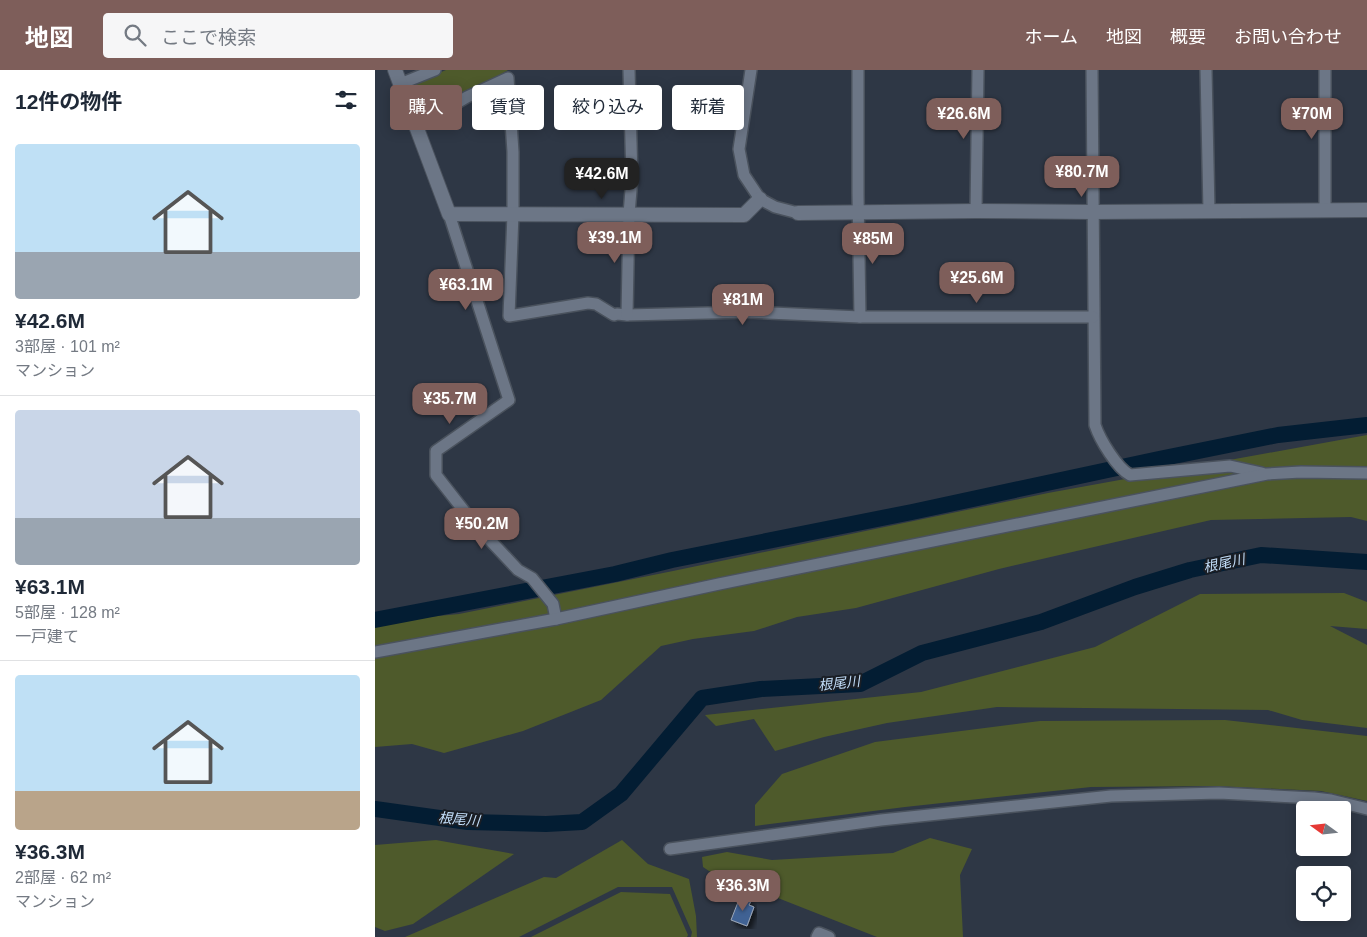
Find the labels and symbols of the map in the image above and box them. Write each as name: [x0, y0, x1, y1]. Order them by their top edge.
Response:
pin: ¥26.6M: [923, 98, 1005, 140]
pin: ¥70M: [1282, 98, 1342, 140]
pin: ¥80.7M: [1041, 156, 1123, 198]
pin: ¥42.6M: [561, 158, 643, 200]
pin: ¥39.1M: [574, 222, 656, 264]
pin: ¥85M: [843, 222, 903, 265]
pin: ¥25.6M: [936, 262, 1018, 304]
pin: ¥63.1M: [425, 268, 507, 311]
pin: ¥81M: [713, 284, 773, 326]
pin: ¥35.7M: [409, 382, 491, 425]
pin: ¥50.2M: [441, 508, 523, 550]
water label: 根尾川: [1202, 550, 1248, 575]
water label: 根尾川: [817, 673, 863, 693]
north arrow: [1296, 801, 1351, 856]
water label: 根尾川: [437, 809, 483, 829]
pin: ¥36.3M: [702, 870, 784, 912]

